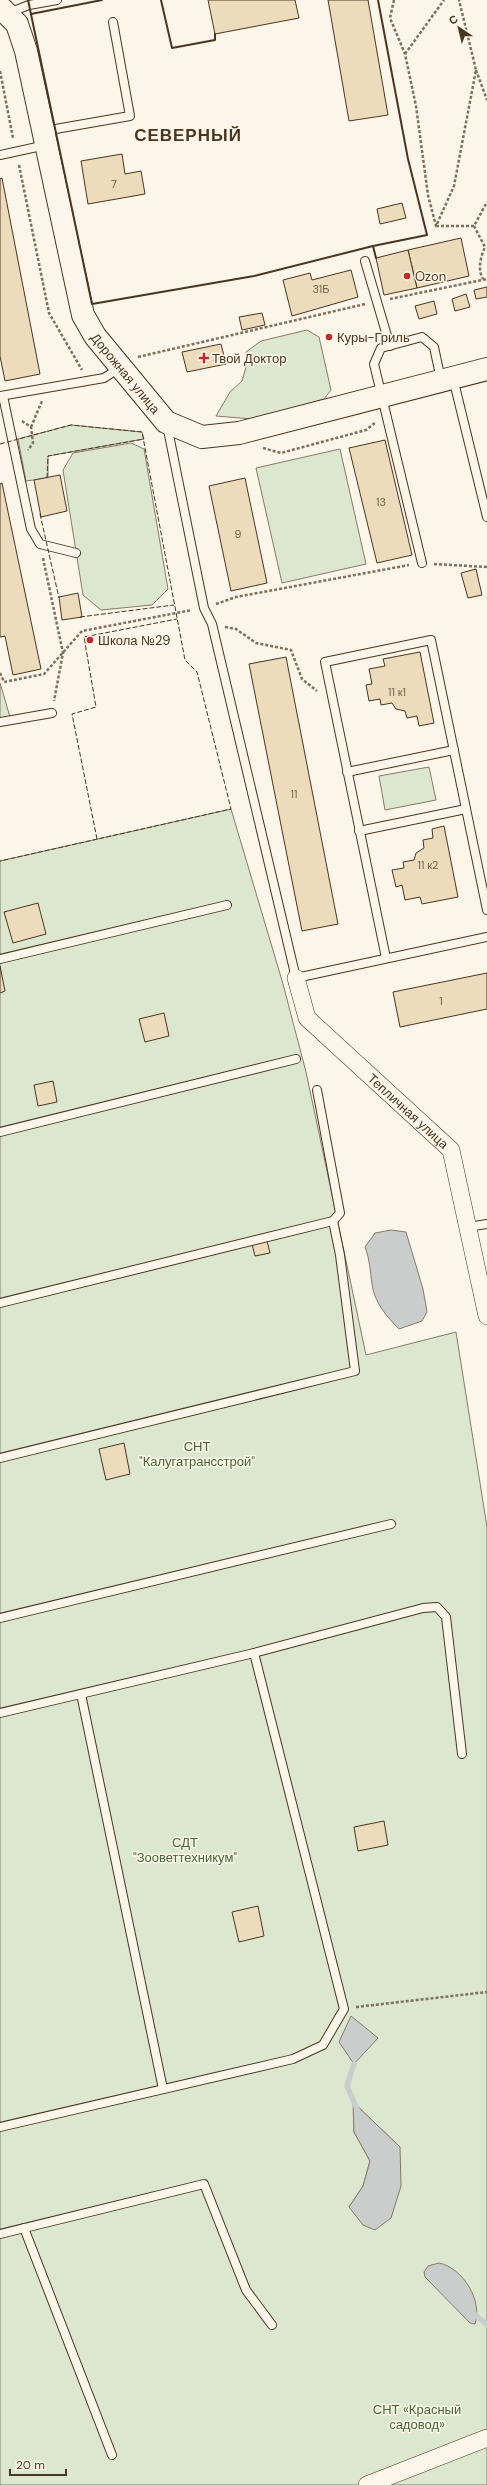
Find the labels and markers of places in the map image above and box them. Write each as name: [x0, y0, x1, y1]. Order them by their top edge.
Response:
place label: Ozon: [415, 268, 446, 285]
marker: Ozon: [402, 271, 412, 281]
place label: Куры-Гриль: [337, 329, 410, 346]
marker: Куры-Гриль: [324, 332, 334, 342]
place label: Твой Доктор: [212, 350, 286, 367]
marker: Твой Доктор: [199, 353, 209, 363]
place label: Школа №29: [98, 632, 170, 649]
marker: Школа №29: [85, 635, 95, 645]

